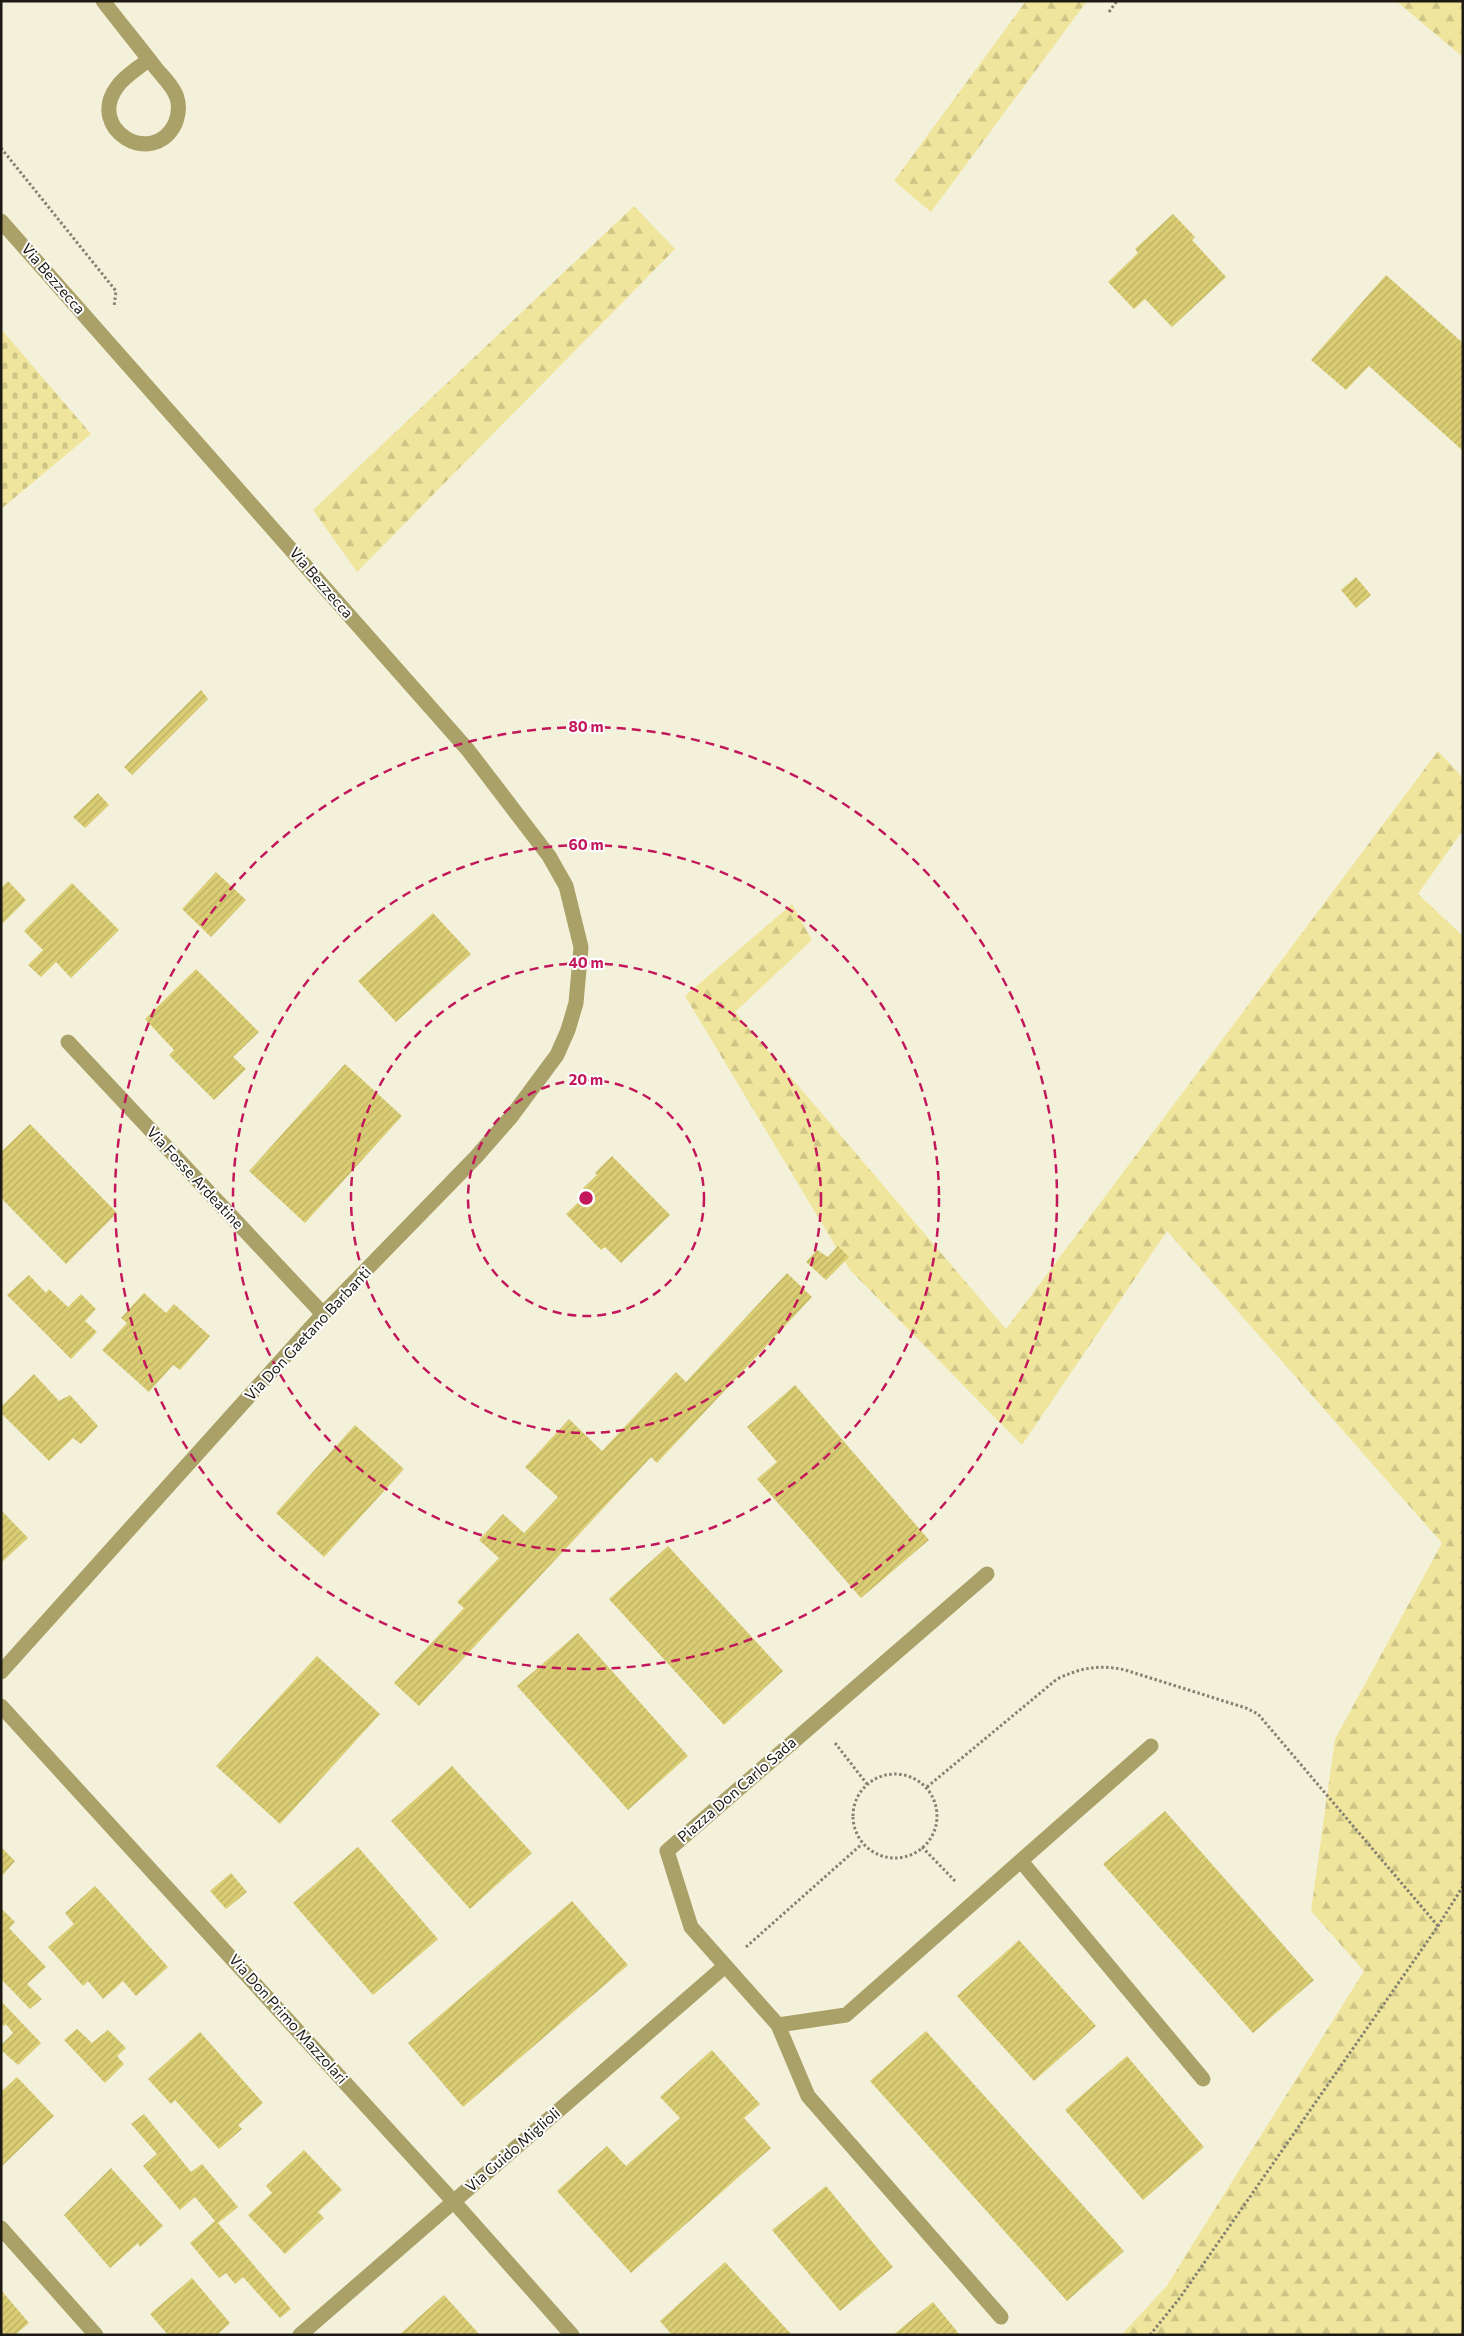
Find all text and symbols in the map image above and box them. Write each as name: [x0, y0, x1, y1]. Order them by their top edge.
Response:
street label: Via Bezzecca: [18, 239, 89, 317]
street label: Via Bezzecca: [286, 543, 357, 621]
text: 80 m: [568, 717, 604, 735]
text: 60 m: [568, 835, 604, 853]
text: 40 m: [568, 953, 604, 971]
text: 20 m: [569, 1070, 603, 1088]
street label: Via Fosse Ardeatine: [144, 1122, 248, 1232]
centre of rings: [577, 1189, 595, 1207]
street label: Via Don Gaetano Barbanti: [241, 1263, 374, 1404]
street label: Piazza Don Carlo Sada: [673, 1733, 799, 1846]
street label: Via Don Primo Mazzolari: [226, 1950, 352, 2087]
street label: Via Guido Miglioli: [461, 2103, 563, 2195]

